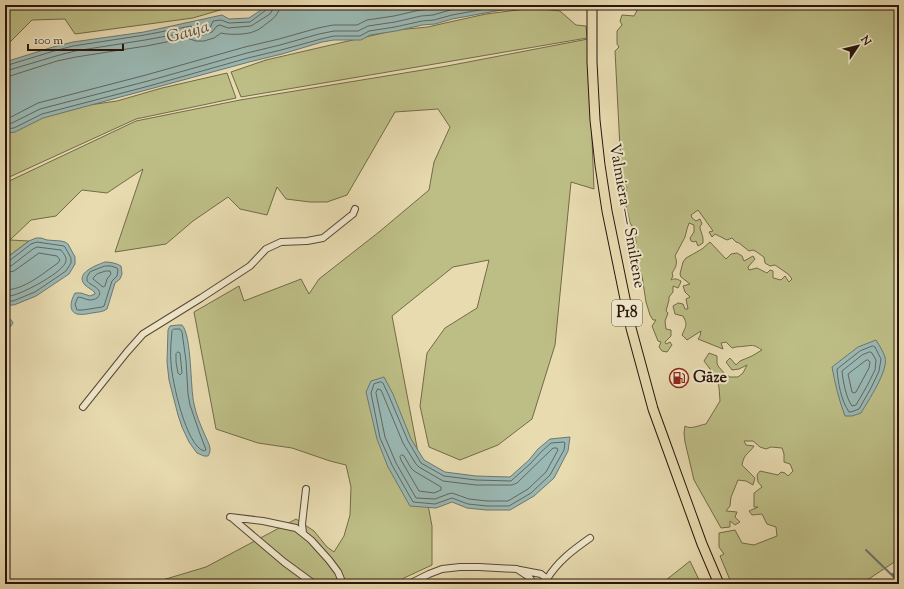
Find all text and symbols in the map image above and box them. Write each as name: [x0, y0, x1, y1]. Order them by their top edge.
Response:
water label: Gauja: [164, 15, 212, 50]
scale bar: [28, 26, 123, 52]
north arrow: [838, 26, 878, 66]
text: 100 m: [34, 32, 63, 50]
text: N: [856, 32, 875, 49]
street label: Valmiera — Smiltene: [602, 142, 650, 290]
road number: P18: [612, 300, 642, 326]
fuel station icon: Gāze: [668, 367, 690, 389]
place label: Gāze: [693, 367, 728, 390]

